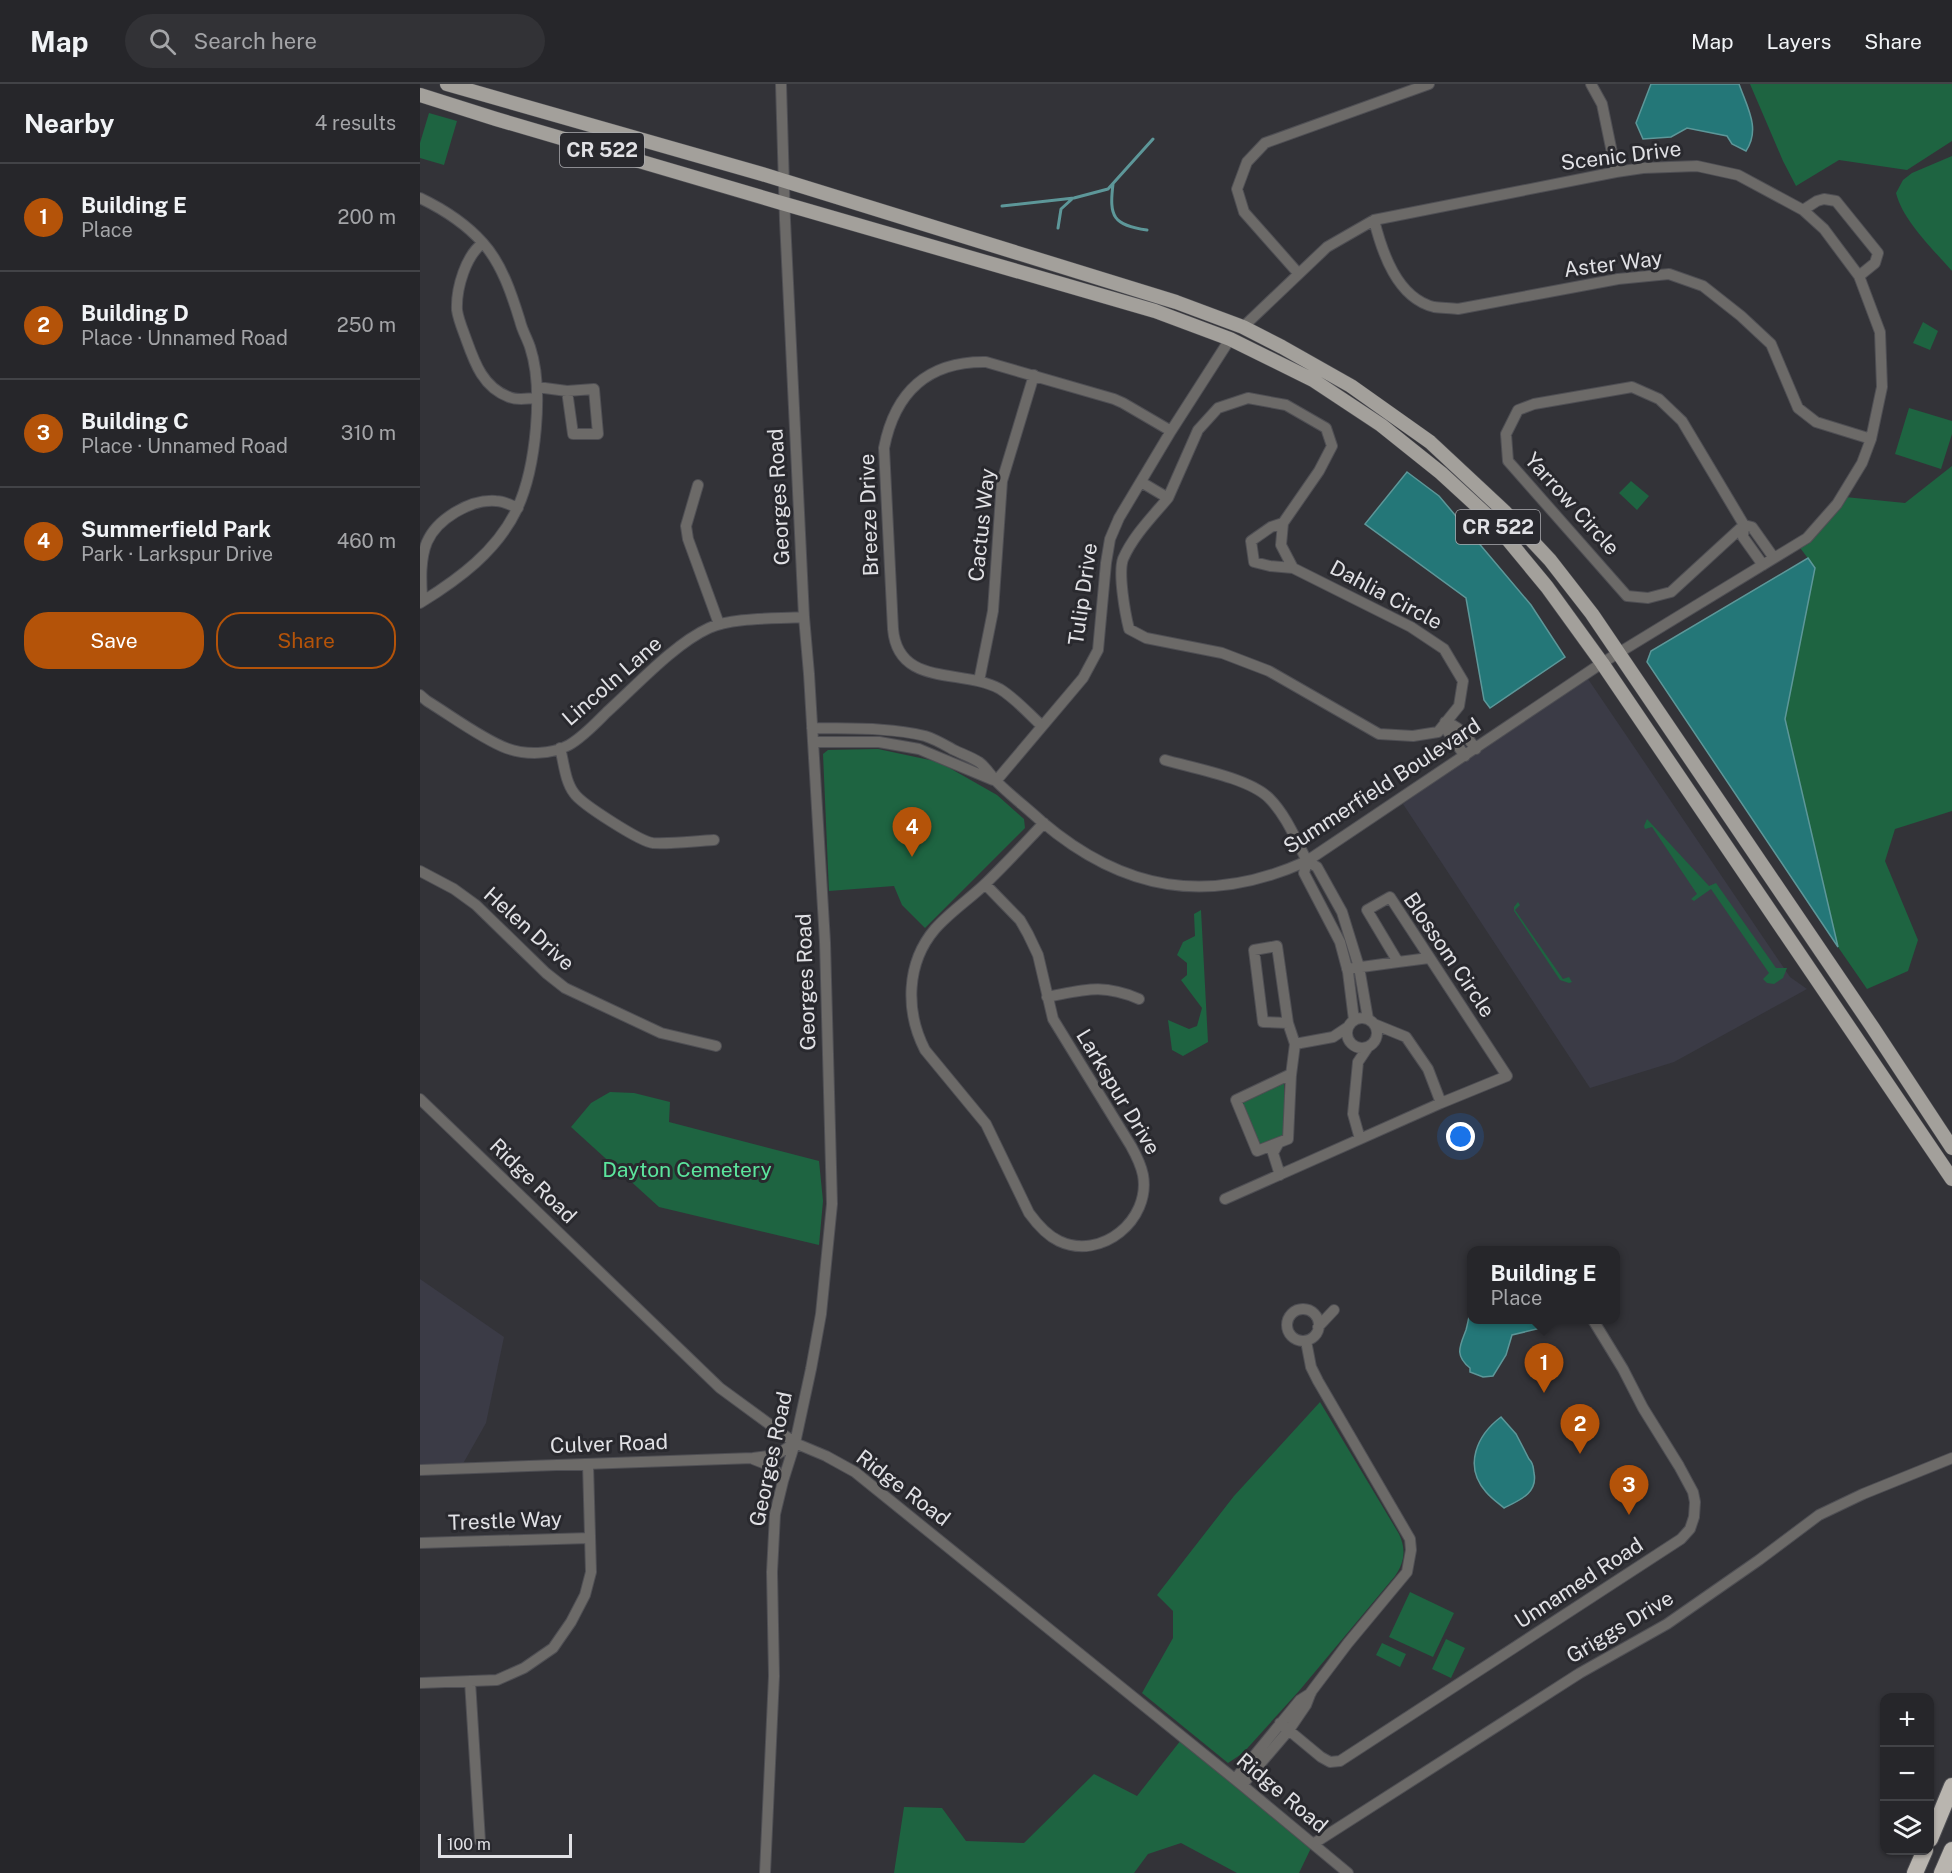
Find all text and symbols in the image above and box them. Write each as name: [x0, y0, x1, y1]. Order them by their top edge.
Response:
search box: [125, 14, 545, 68]
text: Map: [30, 25, 89, 58]
icon: search: [146, 25, 179, 58]
text: Search here: [194, 28, 317, 54]
text: Map: [1691, 29, 1734, 54]
text: Layers: [1767, 29, 1831, 54]
text: Share: [1864, 29, 1922, 54]
text: Nearby: [24, 108, 114, 139]
text: 4 results: [315, 111, 396, 135]
road number: CR 522: [560, 133, 644, 167]
street label: Scenic Drive: [1559, 136, 1683, 175]
text: Building E: [81, 192, 187, 218]
text: 1: [39, 205, 48, 229]
text: 200 m: [338, 205, 396, 229]
text: Place: [81, 218, 133, 242]
street label: Aster Way: [1562, 245, 1664, 282]
text: Building D: [81, 300, 189, 326]
text: 2: [37, 313, 50, 337]
text: 250 m: [337, 313, 396, 337]
text: Place · Unnamed Road: [81, 326, 288, 350]
text: Building C: [81, 408, 189, 434]
text: 3: [37, 421, 50, 445]
text: 310 m: [341, 421, 396, 445]
street label: Georges Road: [762, 428, 795, 566]
text: Place · Unnamed Road: [81, 434, 288, 458]
street label: Yarrow Circle: [1520, 447, 1625, 560]
street label: Breeze Drive: [854, 453, 883, 577]
street label: Cactus Way: [963, 467, 1000, 583]
road number: CR 522: [1456, 510, 1540, 544]
text: Summerfield Park: [81, 516, 271, 542]
text: 4: [37, 529, 50, 553]
text: 460 m: [337, 529, 396, 553]
street label: Tulip Drive: [1063, 541, 1102, 647]
text: Park · Larkspur Drive: [81, 542, 273, 566]
street label: Dahlia Circle: [1326, 555, 1447, 635]
button: Save: [24, 612, 204, 669]
button: Share: [216, 612, 396, 669]
street label: Lincoln Lane: [557, 631, 667, 731]
street label: Summerfield Boulevard: [1279, 713, 1485, 859]
pin: 4: [892, 808, 932, 857]
street label: Helen Drive: [479, 882, 580, 976]
street label: Blossom Circle: [1399, 888, 1500, 1022]
street label: Georges Road: [791, 913, 820, 1051]
street label: Larkspur Drive: [1071, 1024, 1166, 1159]
your location: [1446, 1122, 1475, 1151]
street label: Ridge Road: [485, 1133, 582, 1228]
park label: Dayton Cemetery: [602, 1157, 772, 1182]
popup: [1467, 1246, 1620, 1324]
text: Building E: [1491, 1260, 1596, 1286]
text: Place: [1491, 1286, 1542, 1310]
pin: 1: [1524, 1344, 1564, 1393]
street label: Georges Road: [744, 1389, 797, 1528]
pin: 2: [1560, 1404, 1600, 1454]
street label: Culver Road: [550, 1429, 668, 1458]
street label: Ridge Road: [851, 1444, 955, 1531]
pin: 3: [1610, 1466, 1648, 1515]
street label: Trestle Way: [448, 1506, 562, 1535]
street label: Unnamed Road: [1510, 1532, 1648, 1633]
street label: Griggs Drive: [1562, 1585, 1678, 1668]
map controls: [1880, 1693, 1934, 1855]
button: +: [1880, 1693, 1934, 1747]
street label: Ridge Road: [1232, 1747, 1333, 1838]
button: −: [1880, 1747, 1934, 1801]
button: layers: [1880, 1801, 1934, 1855]
scale bar: [438, 1831, 572, 1858]
text: 100 m: [447, 1835, 491, 1854]

